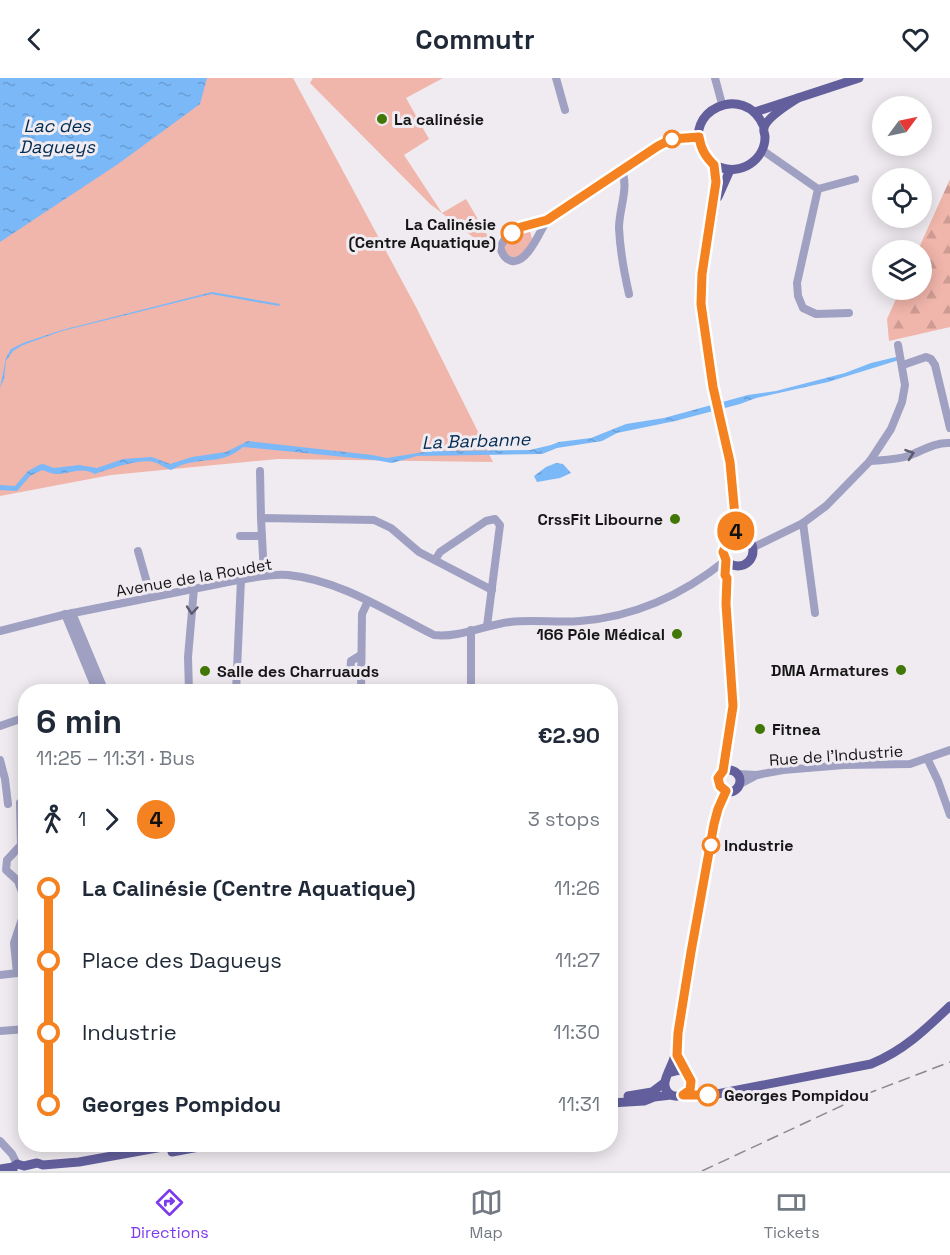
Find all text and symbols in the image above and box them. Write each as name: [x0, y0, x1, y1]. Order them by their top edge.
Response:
text: Commutr: [415, 22, 535, 57]
icon: back: [18, 23, 51, 56]
icon: heart: [899, 23, 932, 56]
north arrow: [872, 96, 932, 156]
map controls: [872, 96, 932, 300]
place label: La calinésie: [394, 109, 484, 130]
marker: La calinésie: [375, 112, 389, 126]
water label: Lac des Dagueys: [19, 114, 95, 158]
unlabelled marker: [663, 130, 681, 148]
button: locate: [872, 168, 932, 228]
place label: La Calinésie (Centre Aquatique): [349, 214, 496, 253]
marker: La Calinésie (Centre Aquatique): [501, 222, 523, 244]
button: layers: [872, 240, 932, 300]
water label: La Barbanne: [421, 427, 532, 454]
one-way arrow: [905, 448, 915, 461]
place label: CrssFit Libourne: [537, 509, 663, 530]
marker: CrssFit Libourne: [668, 512, 682, 526]
line badge: 4: [716, 512, 756, 550]
text: 4: [729, 518, 743, 545]
street label: Avenue de la Roudet: [114, 553, 274, 602]
one-way arrow: [186, 605, 199, 614]
place label: 166 Pôle Médical: [536, 624, 665, 645]
marker: 166 Pôle Médical: [670, 627, 684, 641]
place label: DMA Armatures: [771, 660, 889, 681]
place label: Salle des Charruauds: [217, 661, 379, 682]
marker: DMA Armatures: [894, 663, 908, 677]
marker: Salle des Charruauds: [198, 664, 212, 678]
text: 6 min: [36, 701, 122, 743]
place label: Fitnea: [772, 719, 820, 740]
text: €2.90: [538, 721, 600, 749]
marker: Fitnea: [753, 722, 767, 736]
street label: Rue de l'Industrie: [768, 740, 904, 771]
text: 11:25 – 11:31 · Bus: [36, 745, 195, 771]
icon: walk: [36, 803, 69, 836]
icon: forward: [95, 803, 128, 836]
text: 1: [78, 806, 86, 832]
text: 4: [149, 806, 163, 833]
text: 3 stops: [528, 806, 600, 832]
place label: Industrie: [724, 835, 794, 856]
marker: Industrie: [702, 836, 720, 854]
text: La Calinésie (Centre Aquatique): [82, 874, 415, 902]
text: 11:26: [554, 875, 600, 901]
text: Place des Dagueys: [82, 946, 282, 974]
text: 11:27: [555, 947, 600, 973]
text: Industrie: [82, 1018, 177, 1046]
text: 11:30: [553, 1019, 600, 1045]
marker: Georges Pompidou: [697, 1084, 719, 1106]
place label: Georges Pompidou: [724, 1085, 869, 1106]
text: Georges Pompidou: [82, 1090, 281, 1118]
text: 11:31: [558, 1091, 600, 1117]
tab: Directions: [130, 1186, 209, 1243]
tab: Map: [470, 1186, 503, 1243]
tab: Tickets: [764, 1186, 820, 1243]

